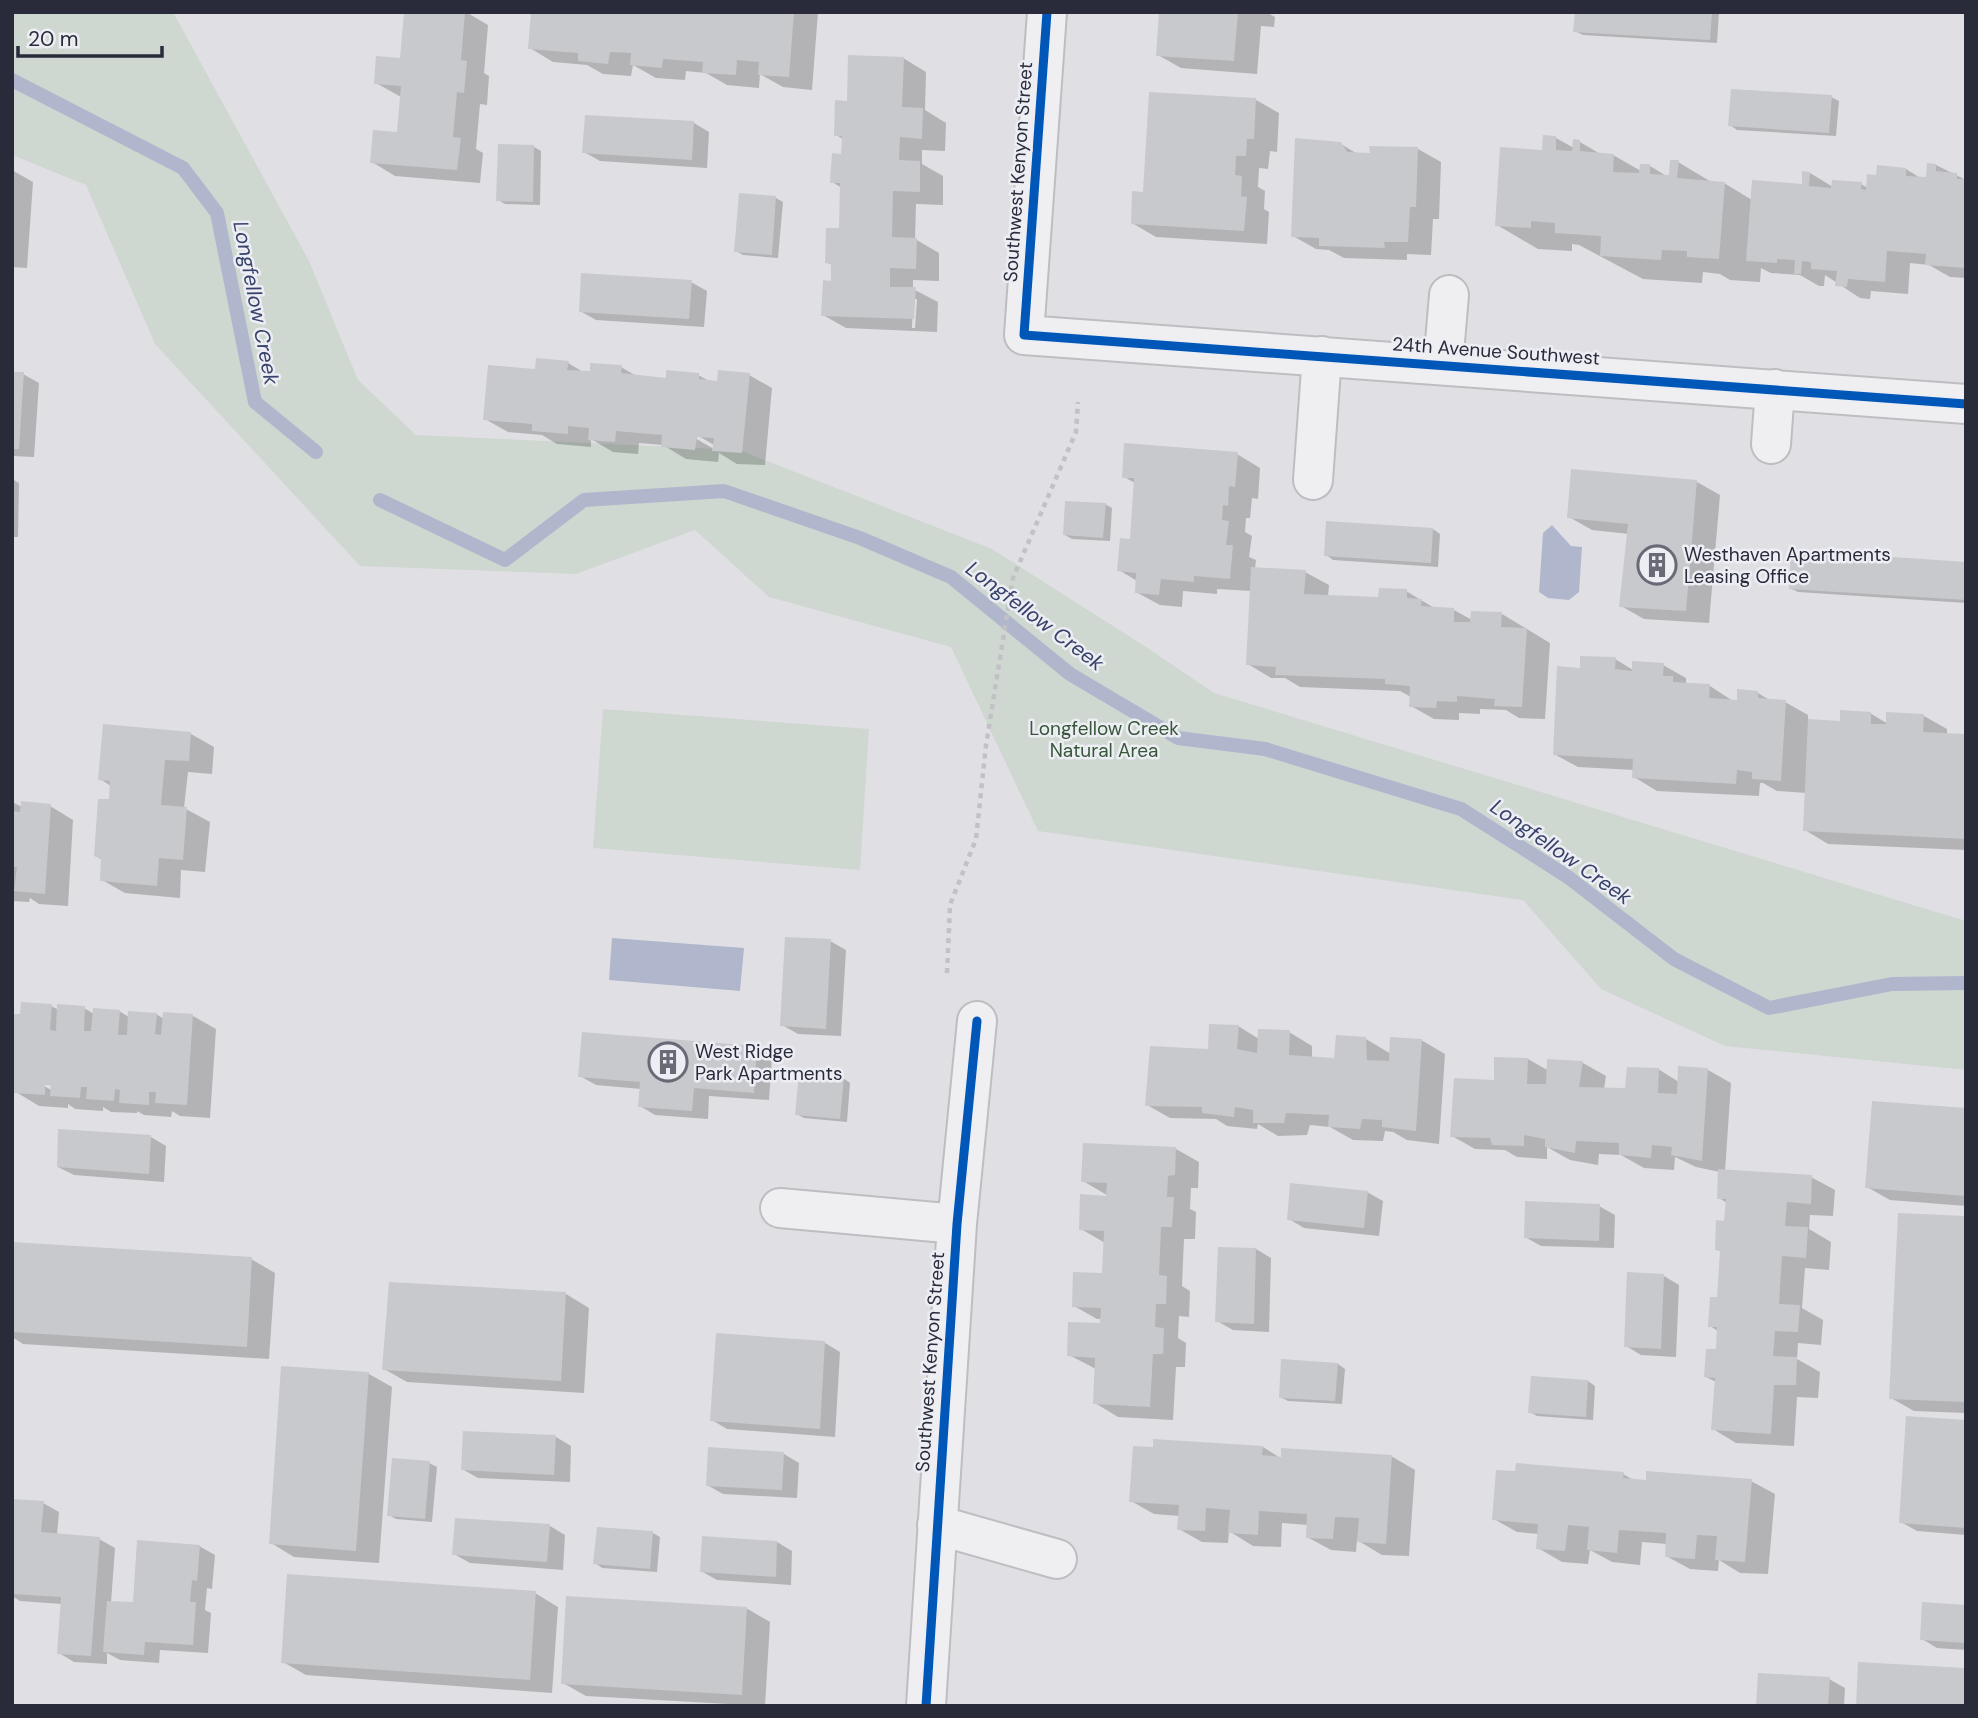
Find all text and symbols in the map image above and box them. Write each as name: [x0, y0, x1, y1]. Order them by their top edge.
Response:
scale bar: [18, 14, 161, 58]
text: 20 m: [28, 25, 79, 53]
street label: Southwest Kenyon Street: [998, 61, 1038, 283]
water label: Longfellow Creek: [226, 219, 286, 388]
street label: 24th Avenue Southwest: [1391, 331, 1601, 371]
place label: Westhaven Apartments Leasing Office: [1684, 542, 1891, 589]
building icon: Westhaven Apartments Leasing Office: [1636, 544, 1678, 586]
water label: Longfellow Creek: [960, 555, 1110, 677]
park label: Longfellow Creek Natural Area: [1029, 716, 1179, 763]
water label: Longfellow Creek: [1485, 793, 1637, 911]
place label: West Ridge Park Apartments: [695, 1039, 843, 1086]
building icon: West Ridge Park Apartments: [647, 1041, 689, 1083]
street label: Southwest Kenyon Street: [910, 1251, 950, 1473]

